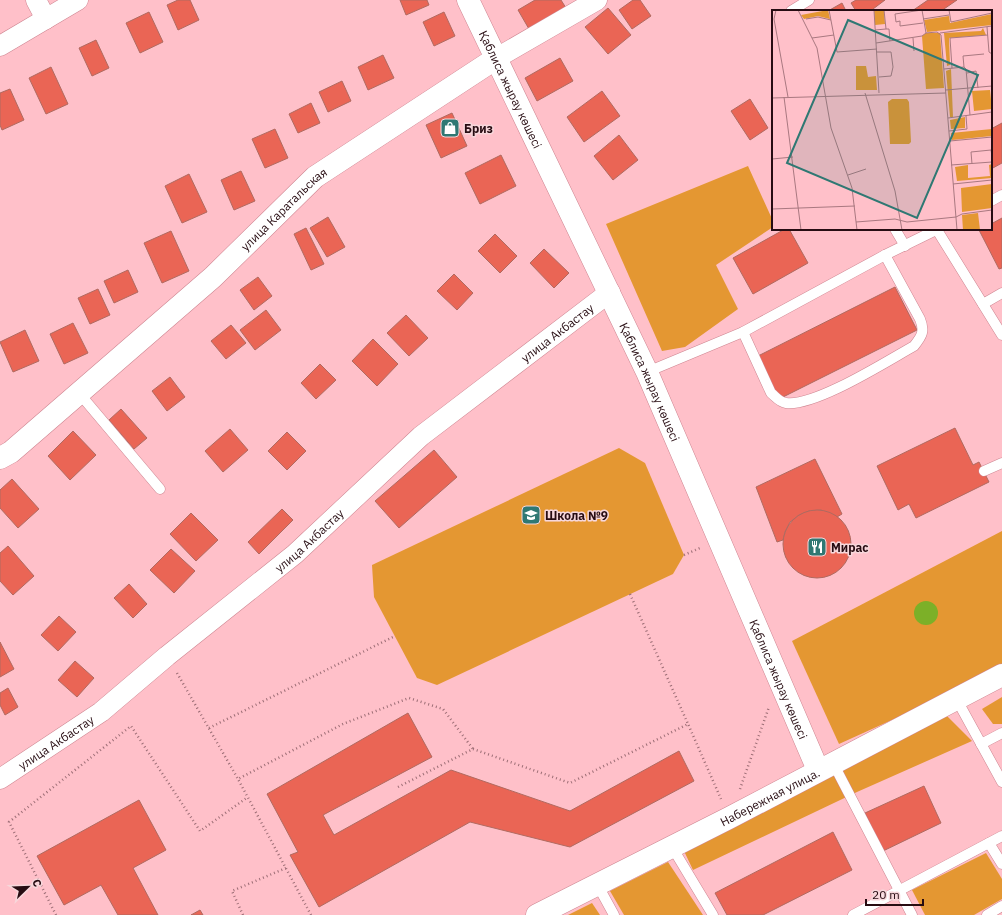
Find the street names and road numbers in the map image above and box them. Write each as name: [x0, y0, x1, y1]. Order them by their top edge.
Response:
street label: Қаблиса жырау көшесі: [476, 28, 546, 151]
street label: улица Каратальская: [237, 164, 329, 254]
street label: улица Акбастау: [518, 300, 596, 365]
street label: Қаблиса жырау көшесі: [617, 320, 683, 444]
street label: улица Акбастау: [271, 505, 346, 575]
street label: Қаблиса жырау көшесі: [747, 617, 811, 741]
street label: улица Акбастау: [15, 712, 96, 772]
street label: Набережная улица.: [717, 764, 822, 829]

